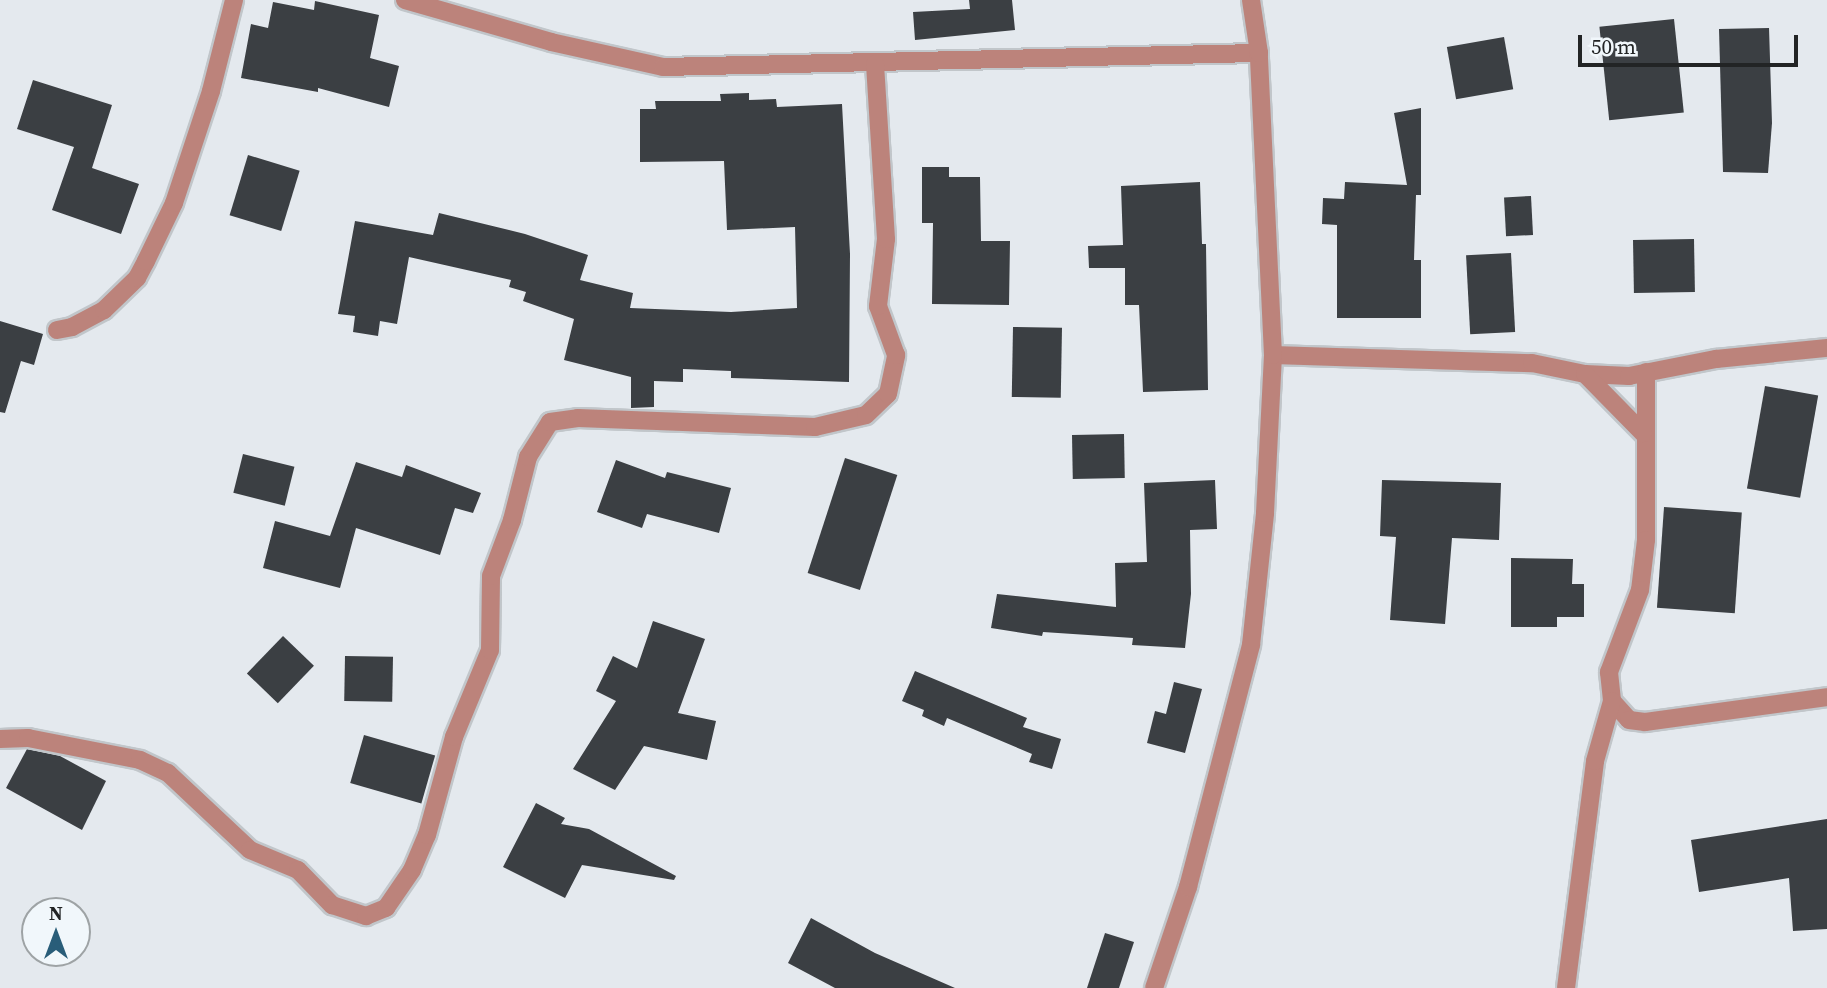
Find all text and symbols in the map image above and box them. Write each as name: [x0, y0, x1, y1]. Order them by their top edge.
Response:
scale bar: [1582, 21, 1802, 65]
text: 50 m: [1591, 32, 1636, 61]
north arrow: [21, 897, 91, 967]
text: N: [49, 900, 63, 926]

